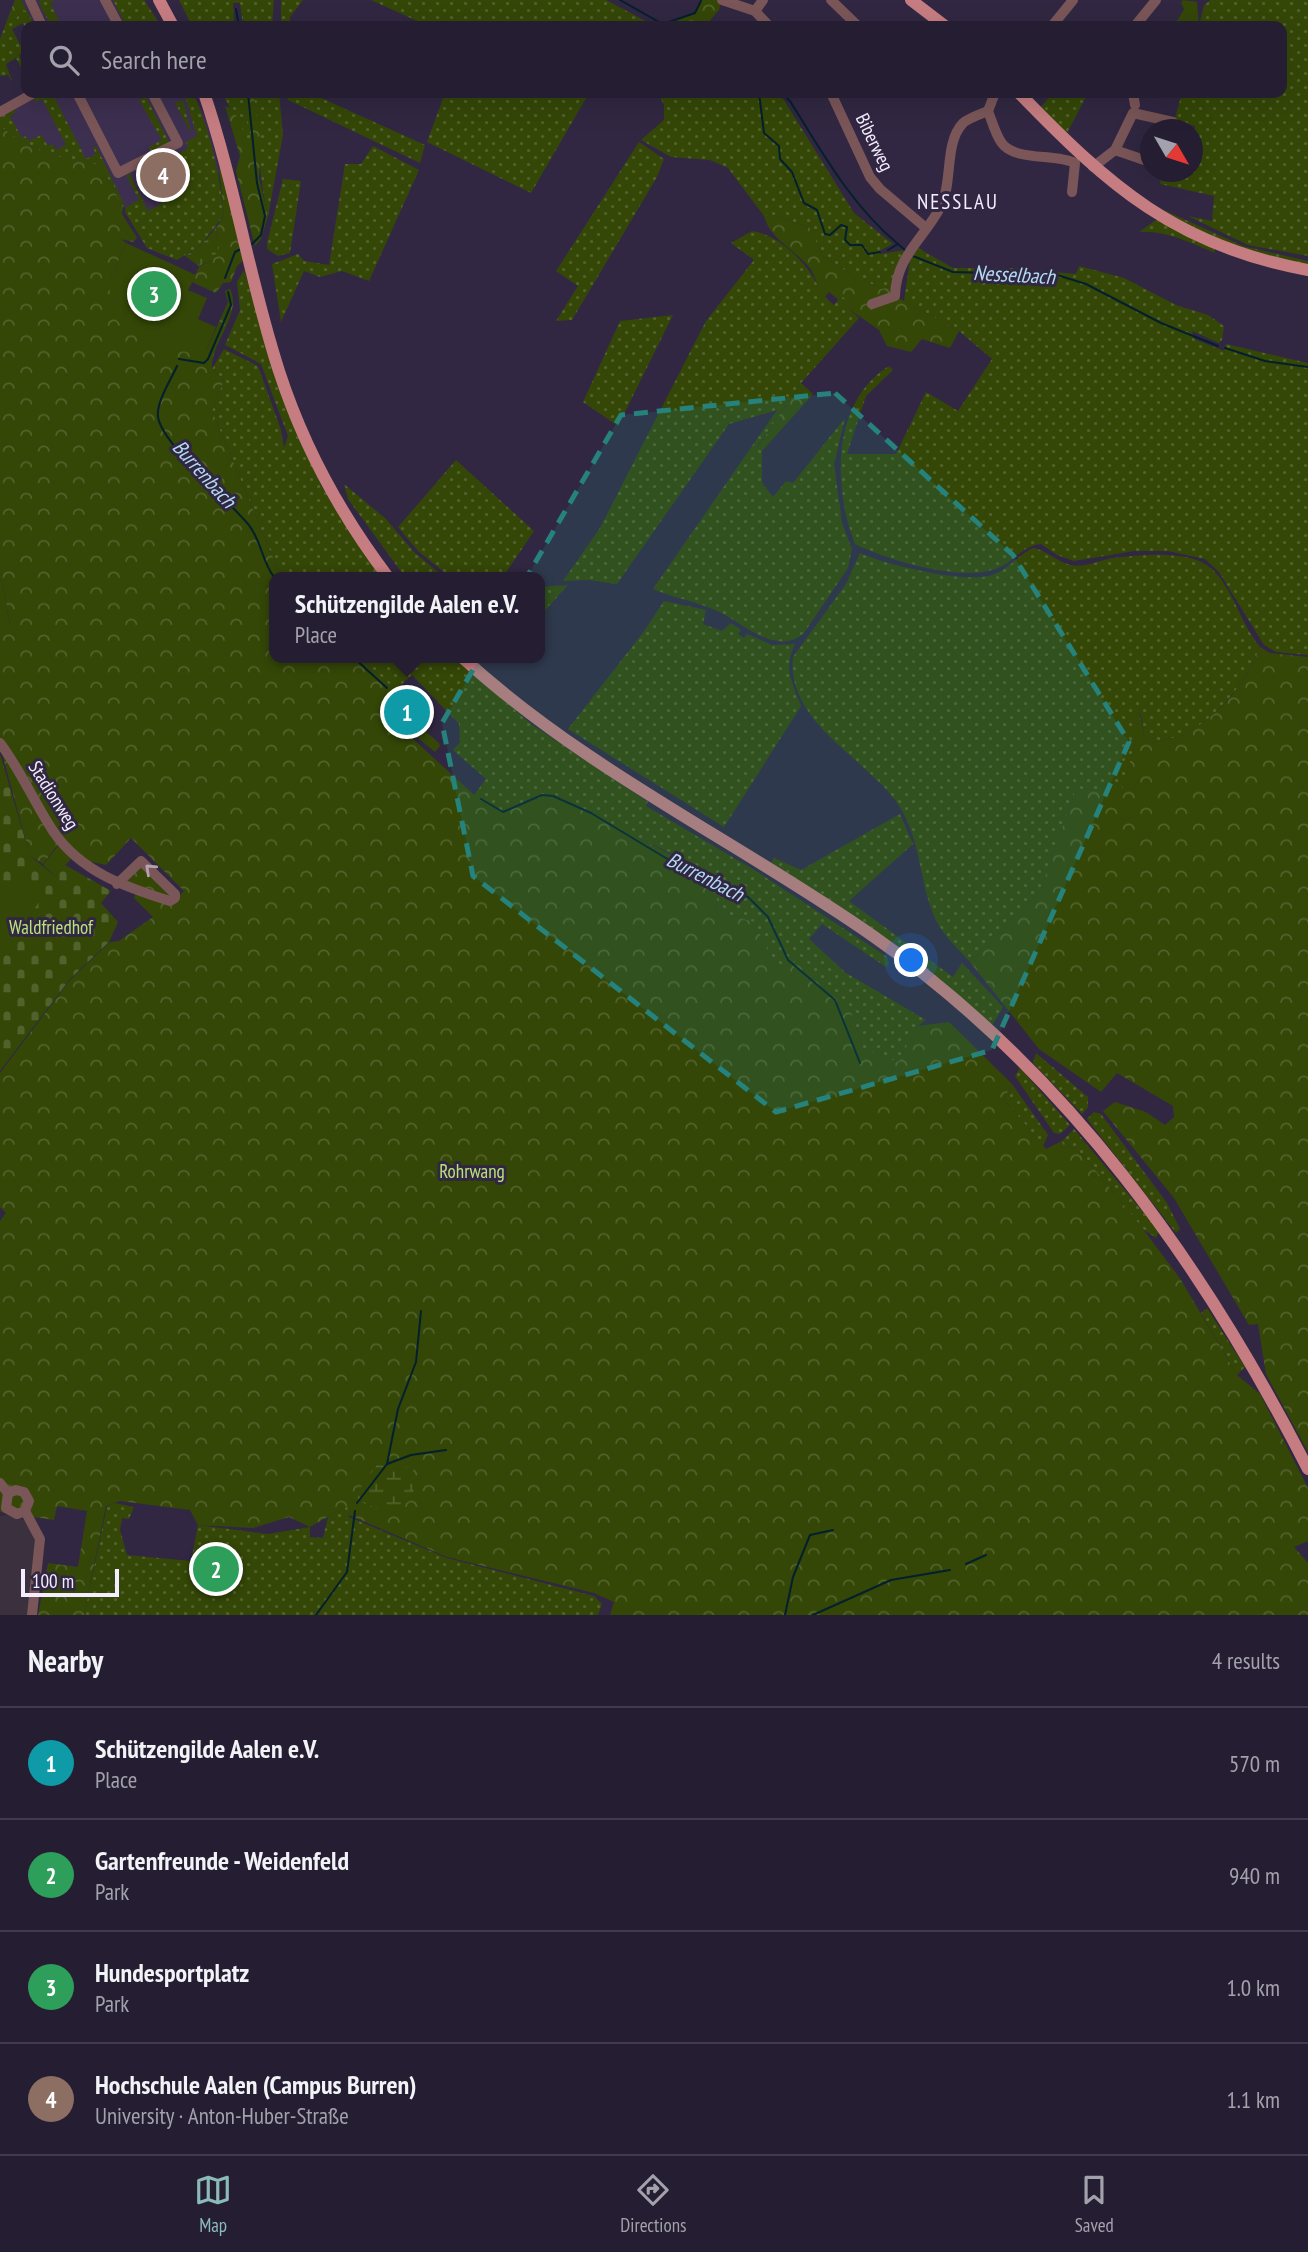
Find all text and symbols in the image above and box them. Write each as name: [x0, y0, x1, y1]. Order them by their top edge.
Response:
search box: [21, 21, 1287, 98]
icon: search: [45, 41, 83, 79]
text: Search here: [101, 43, 207, 76]
street label: Biberweg: [851, 109, 899, 175]
north arrow: [1140, 119, 1203, 182]
pin: 4: [140, 149, 186, 201]
district label: NESSLAU: [917, 188, 999, 215]
water label: Nesselbach: [972, 259, 1057, 290]
pin: 3: [131, 268, 177, 320]
water label: Burrenbach: [167, 434, 243, 515]
popup: [269, 572, 545, 663]
text: Schützengilde Aalen e.V.: [295, 587, 519, 620]
text: Place: [295, 620, 337, 649]
pin: 1: [384, 686, 430, 738]
street label: Stadionweg: [23, 756, 85, 834]
water label: Burrenbach: [662, 846, 750, 908]
one-way arrow: [145, 865, 158, 877]
park label: Waldfriedhof: [9, 915, 94, 939]
your location: [894, 943, 928, 977]
park label: Rohrwang: [439, 1159, 505, 1183]
pin: 2: [193, 1543, 239, 1595]
scale bar: [21, 1566, 119, 1598]
text: 100 m: [32, 1569, 74, 1593]
text: Nearby: [28, 1641, 103, 1680]
text: 4 results: [1212, 1646, 1280, 1675]
text: Schützengilde Aalen e.V.: [95, 1732, 319, 1765]
text: 1: [46, 1749, 57, 1778]
text: 570 m: [1229, 1749, 1280, 1778]
text: Place: [95, 1765, 137, 1794]
text: Gartenfreunde - Weidenfeld: [95, 1844, 349, 1877]
text: 2: [46, 1861, 57, 1890]
text: 940 m: [1229, 1861, 1280, 1890]
text: Park: [95, 1877, 129, 1906]
text: Hundesportplatz: [95, 1956, 249, 1989]
text: 3: [46, 1973, 57, 2002]
text: 1.0 km: [1226, 1973, 1280, 2002]
text: Park: [95, 1989, 129, 2018]
text: Hochschule Aalen (Campus Burren): [95, 2068, 417, 2101]
text: 4: [46, 2085, 57, 2114]
text: 1.1 km: [1226, 2085, 1280, 2114]
text: University · Anton-Huber-Straße: [95, 2101, 349, 2130]
tab: Map: [194, 2171, 232, 2237]
tab: Directions: [620, 2171, 686, 2237]
tab: Saved: [1075, 2171, 1114, 2237]

